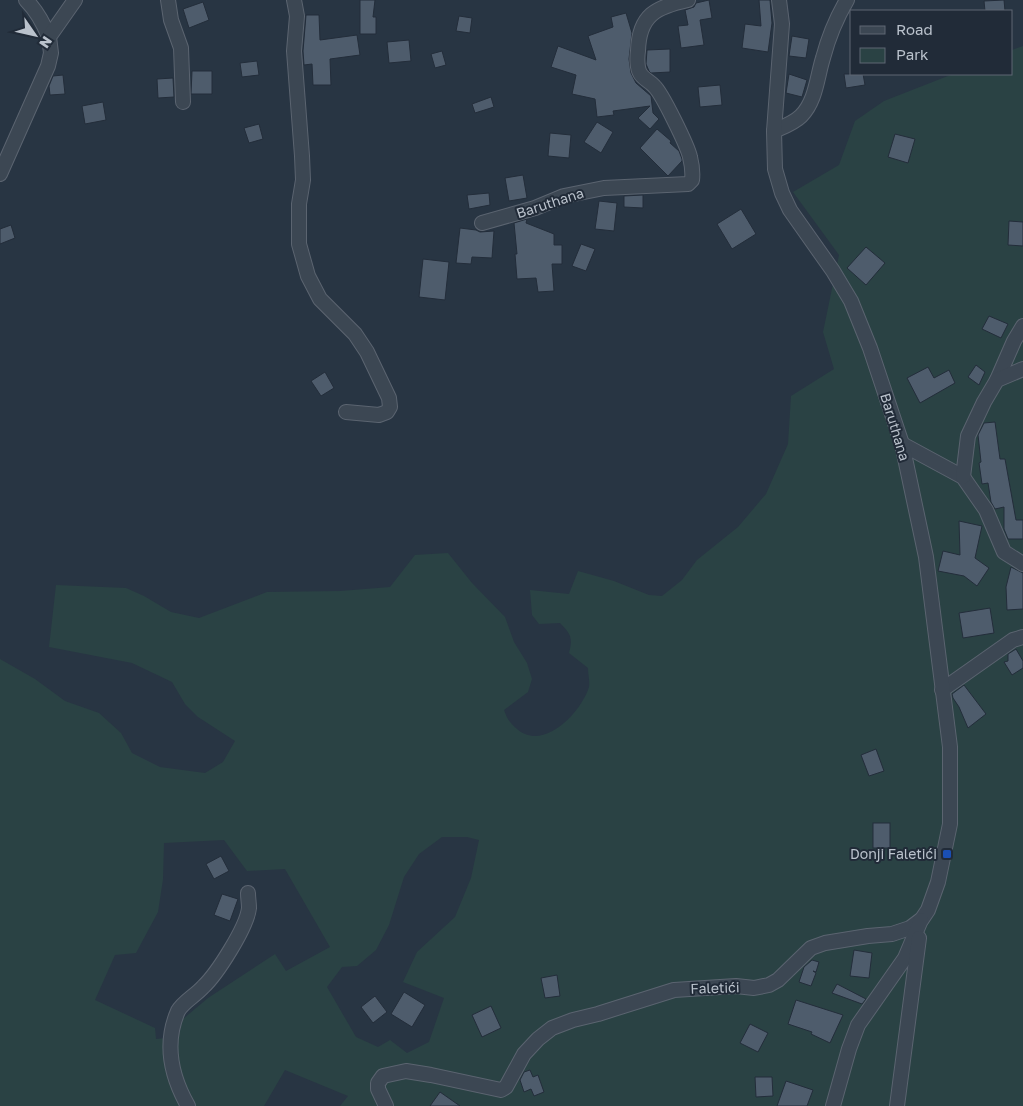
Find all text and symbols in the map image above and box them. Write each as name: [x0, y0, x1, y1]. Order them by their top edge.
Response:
north arrow: [10, 10, 60, 60]
legend: [850, 10, 1013, 75]
text: Road: [896, 20, 933, 38]
text: N: [36, 33, 56, 52]
text: Park: [896, 45, 929, 63]
street label: Baruthana: [514, 184, 586, 221]
street label: Baruthana: [877, 391, 914, 463]
place label: Donji Faletići: [850, 845, 937, 862]
marker: Donji Faletići: [941, 848, 953, 860]
street label: Faletići: [690, 978, 740, 997]

